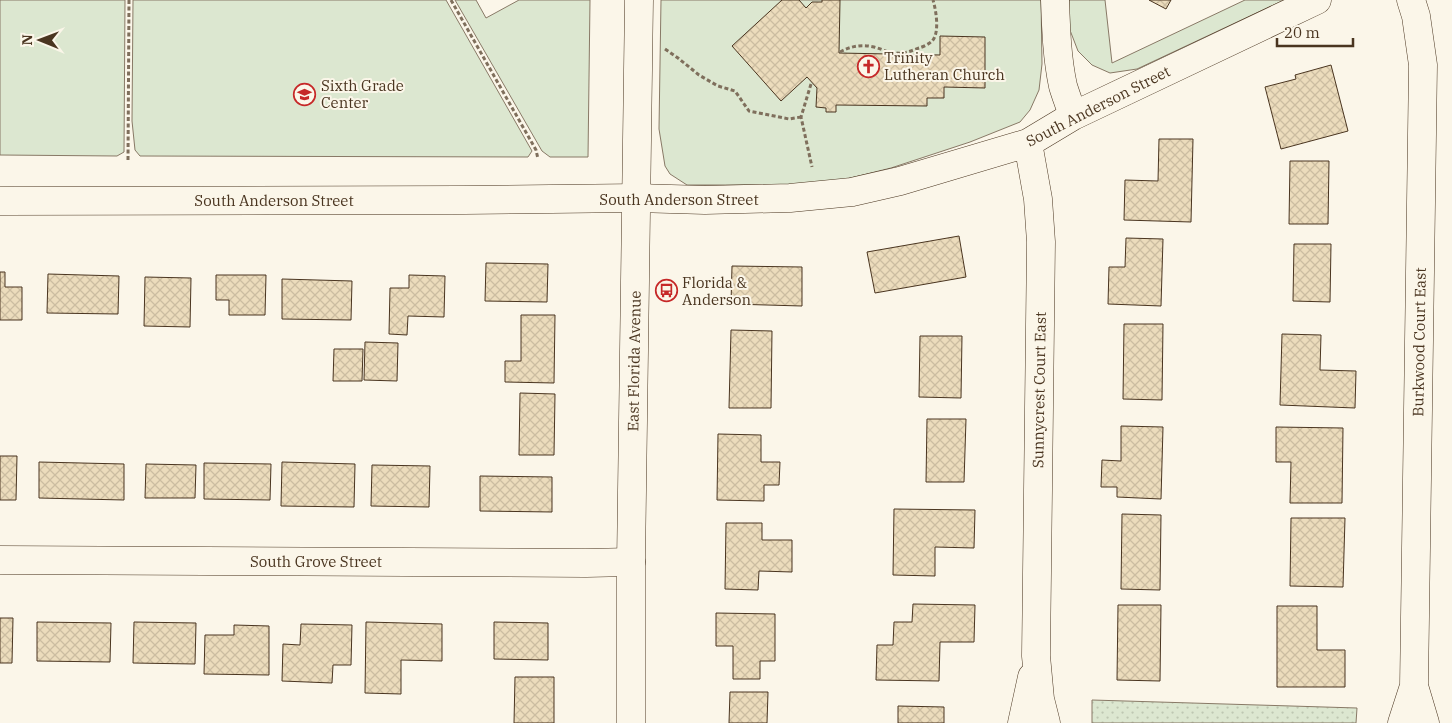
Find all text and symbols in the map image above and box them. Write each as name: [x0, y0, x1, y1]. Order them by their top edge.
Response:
north arrow: [15, 15, 65, 65]
scale bar: [1277, 15, 1353, 47]
text: 20 m: [1284, 23, 1320, 42]
text: N: [18, 34, 36, 45]
place label: Trinity Lutheran Church: [884, 48, 1005, 84]
church icon: Trinity Lutheran Church: [856, 54, 880, 78]
street label: South Anderson Street: [1023, 61, 1173, 151]
place label: Sixth Grade Center: [321, 76, 404, 112]
school or university icon: Sixth Grade Center: [293, 82, 317, 106]
street label: South Anderson Street: [599, 190, 759, 209]
street label: South Anderson Street: [194, 191, 354, 210]
street label: Burkwood Court East: [1408, 267, 1430, 417]
place label: Florida & Anderson: [682, 273, 751, 309]
bus stop icon: Florida & Anderson: [654, 279, 678, 303]
street label: East Florida Avenue: [623, 290, 645, 432]
street label: Sunnycrest Court East: [1028, 312, 1050, 468]
street label: South Grove Street: [250, 552, 382, 571]

